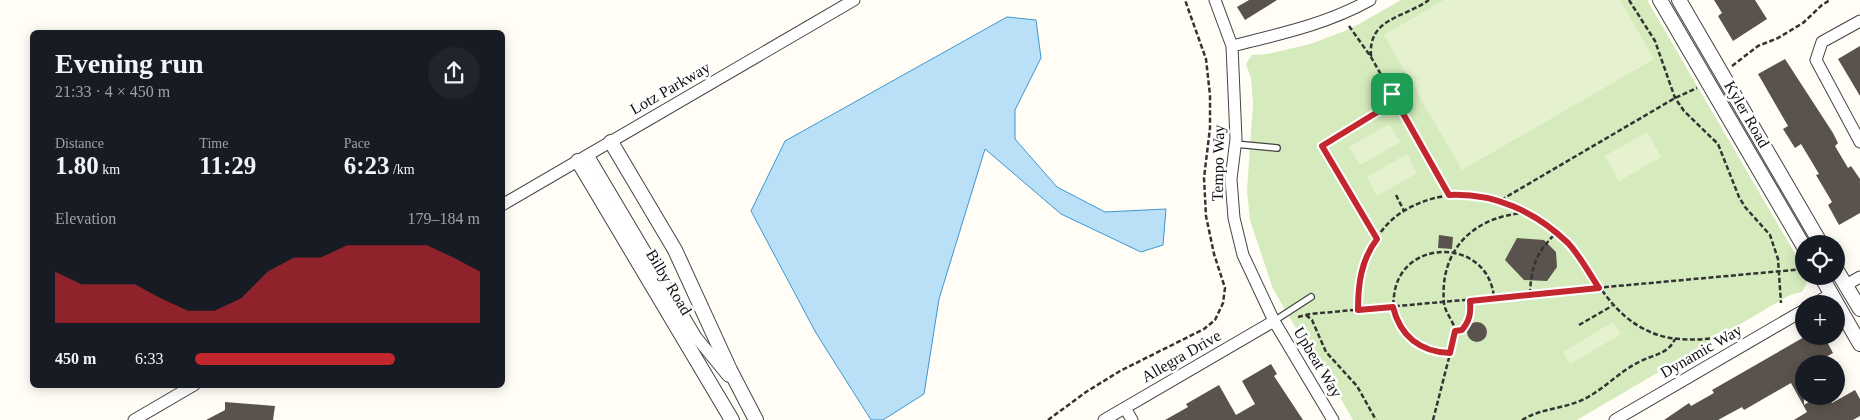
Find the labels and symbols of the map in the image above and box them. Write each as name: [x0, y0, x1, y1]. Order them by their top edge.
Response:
street label: Lotz Parkway: [627, 58, 713, 119]
pin: [1371, 73, 1413, 115]
street label: Kyler Road: [1720, 78, 1773, 151]
street label: Tempo Way: [1209, 124, 1228, 202]
street label: Bilby Road: [642, 246, 695, 318]
street label: Dynamic Way: [1657, 321, 1745, 382]
street label: Upbeat Way: [1290, 324, 1346, 401]
street label: Allegra Drive: [1138, 327, 1224, 386]

